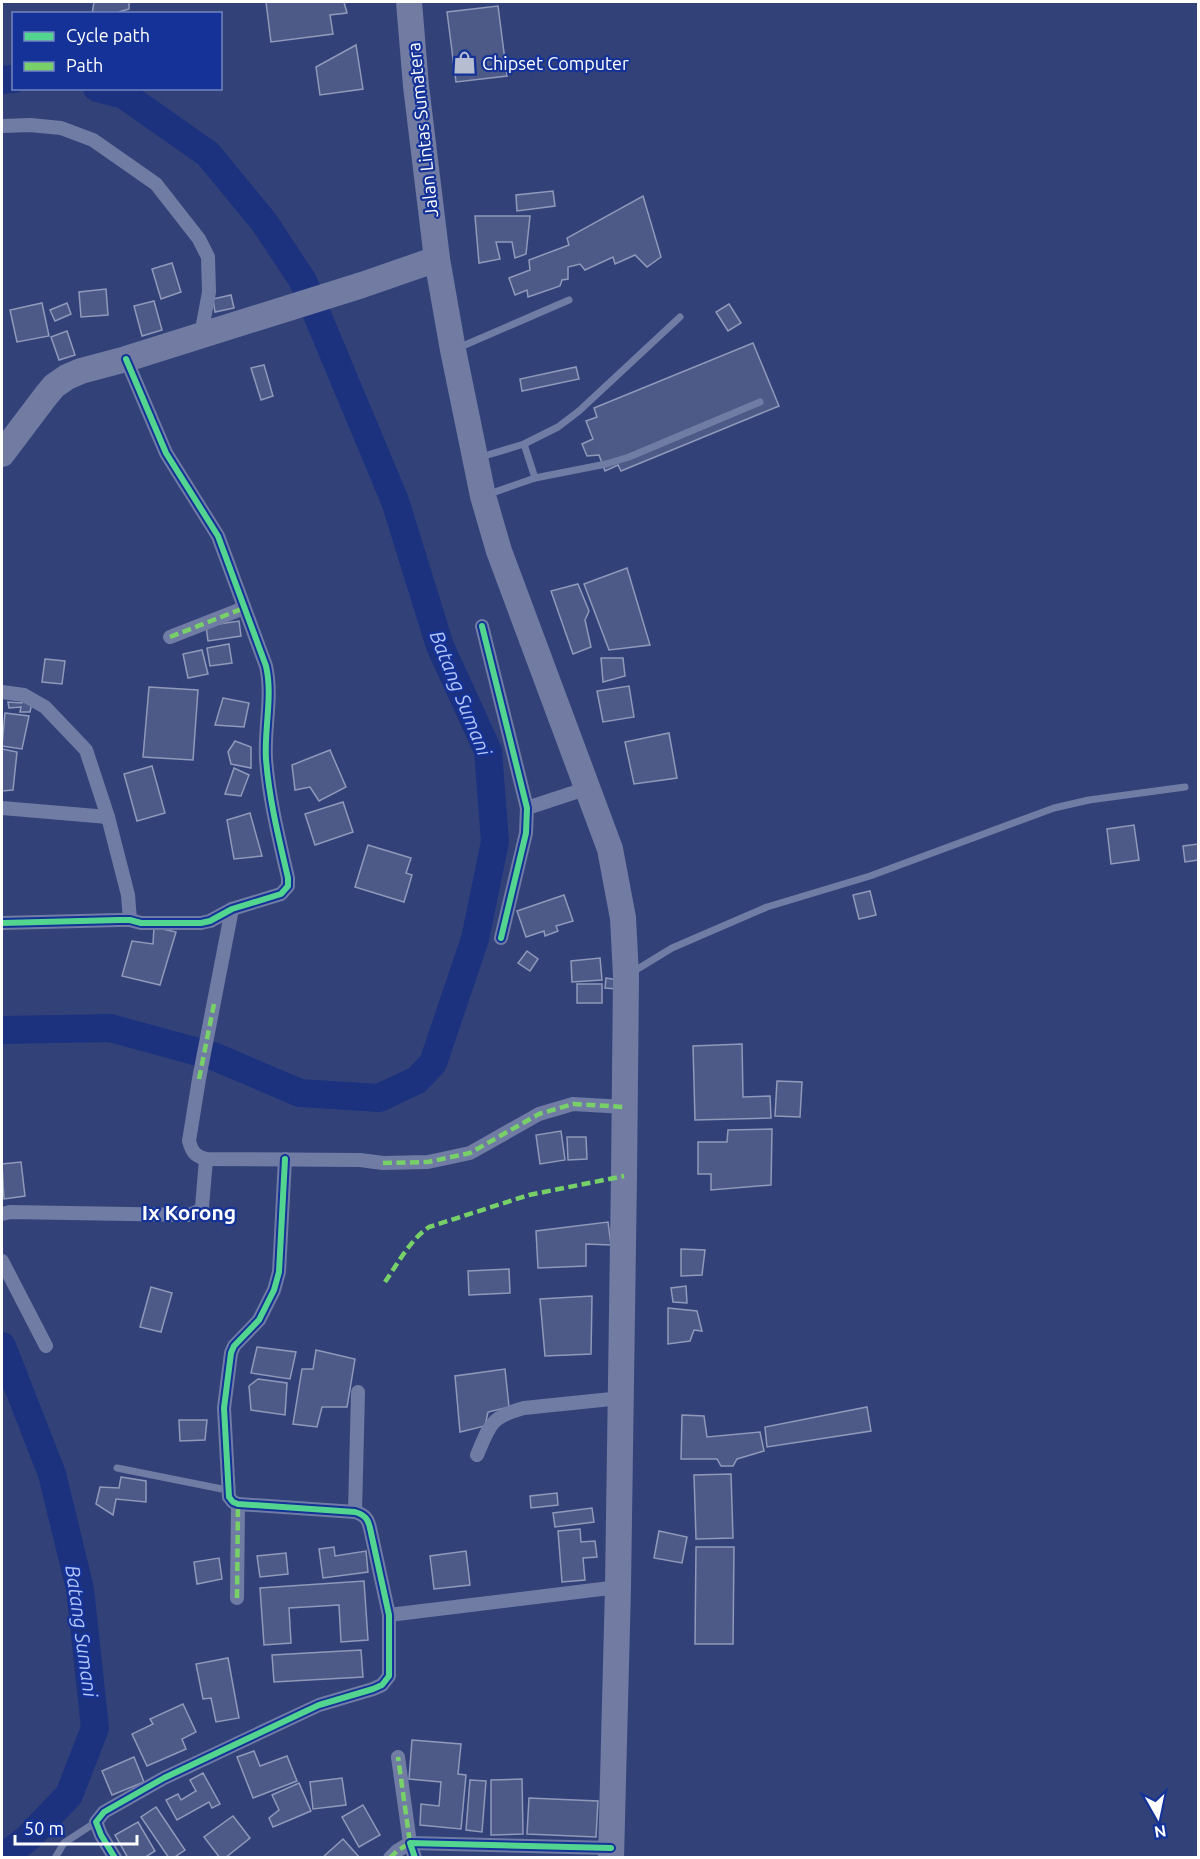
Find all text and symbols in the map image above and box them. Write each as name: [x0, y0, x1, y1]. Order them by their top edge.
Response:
legend: [12, 12, 222, 90]
text: Cycle path: [66, 25, 150, 45]
street label: Jalan Lintas Sumatera: [403, 41, 441, 219]
shop icon: Chipset Computer: [451, 50, 477, 76]
place label: Chipset Computer: [482, 53, 629, 73]
text: Path: [66, 55, 103, 75]
water label: Batang Sumani: [425, 627, 497, 760]
district label: Ix Korong: [142, 1200, 236, 1224]
water label: Batang Sumani: [61, 1564, 103, 1699]
north arrow: [1128, 1787, 1188, 1847]
scale bar: [15, 1808, 136, 1846]
text: 50 m: [24, 1818, 64, 1838]
text: N: [1153, 1822, 1168, 1842]

